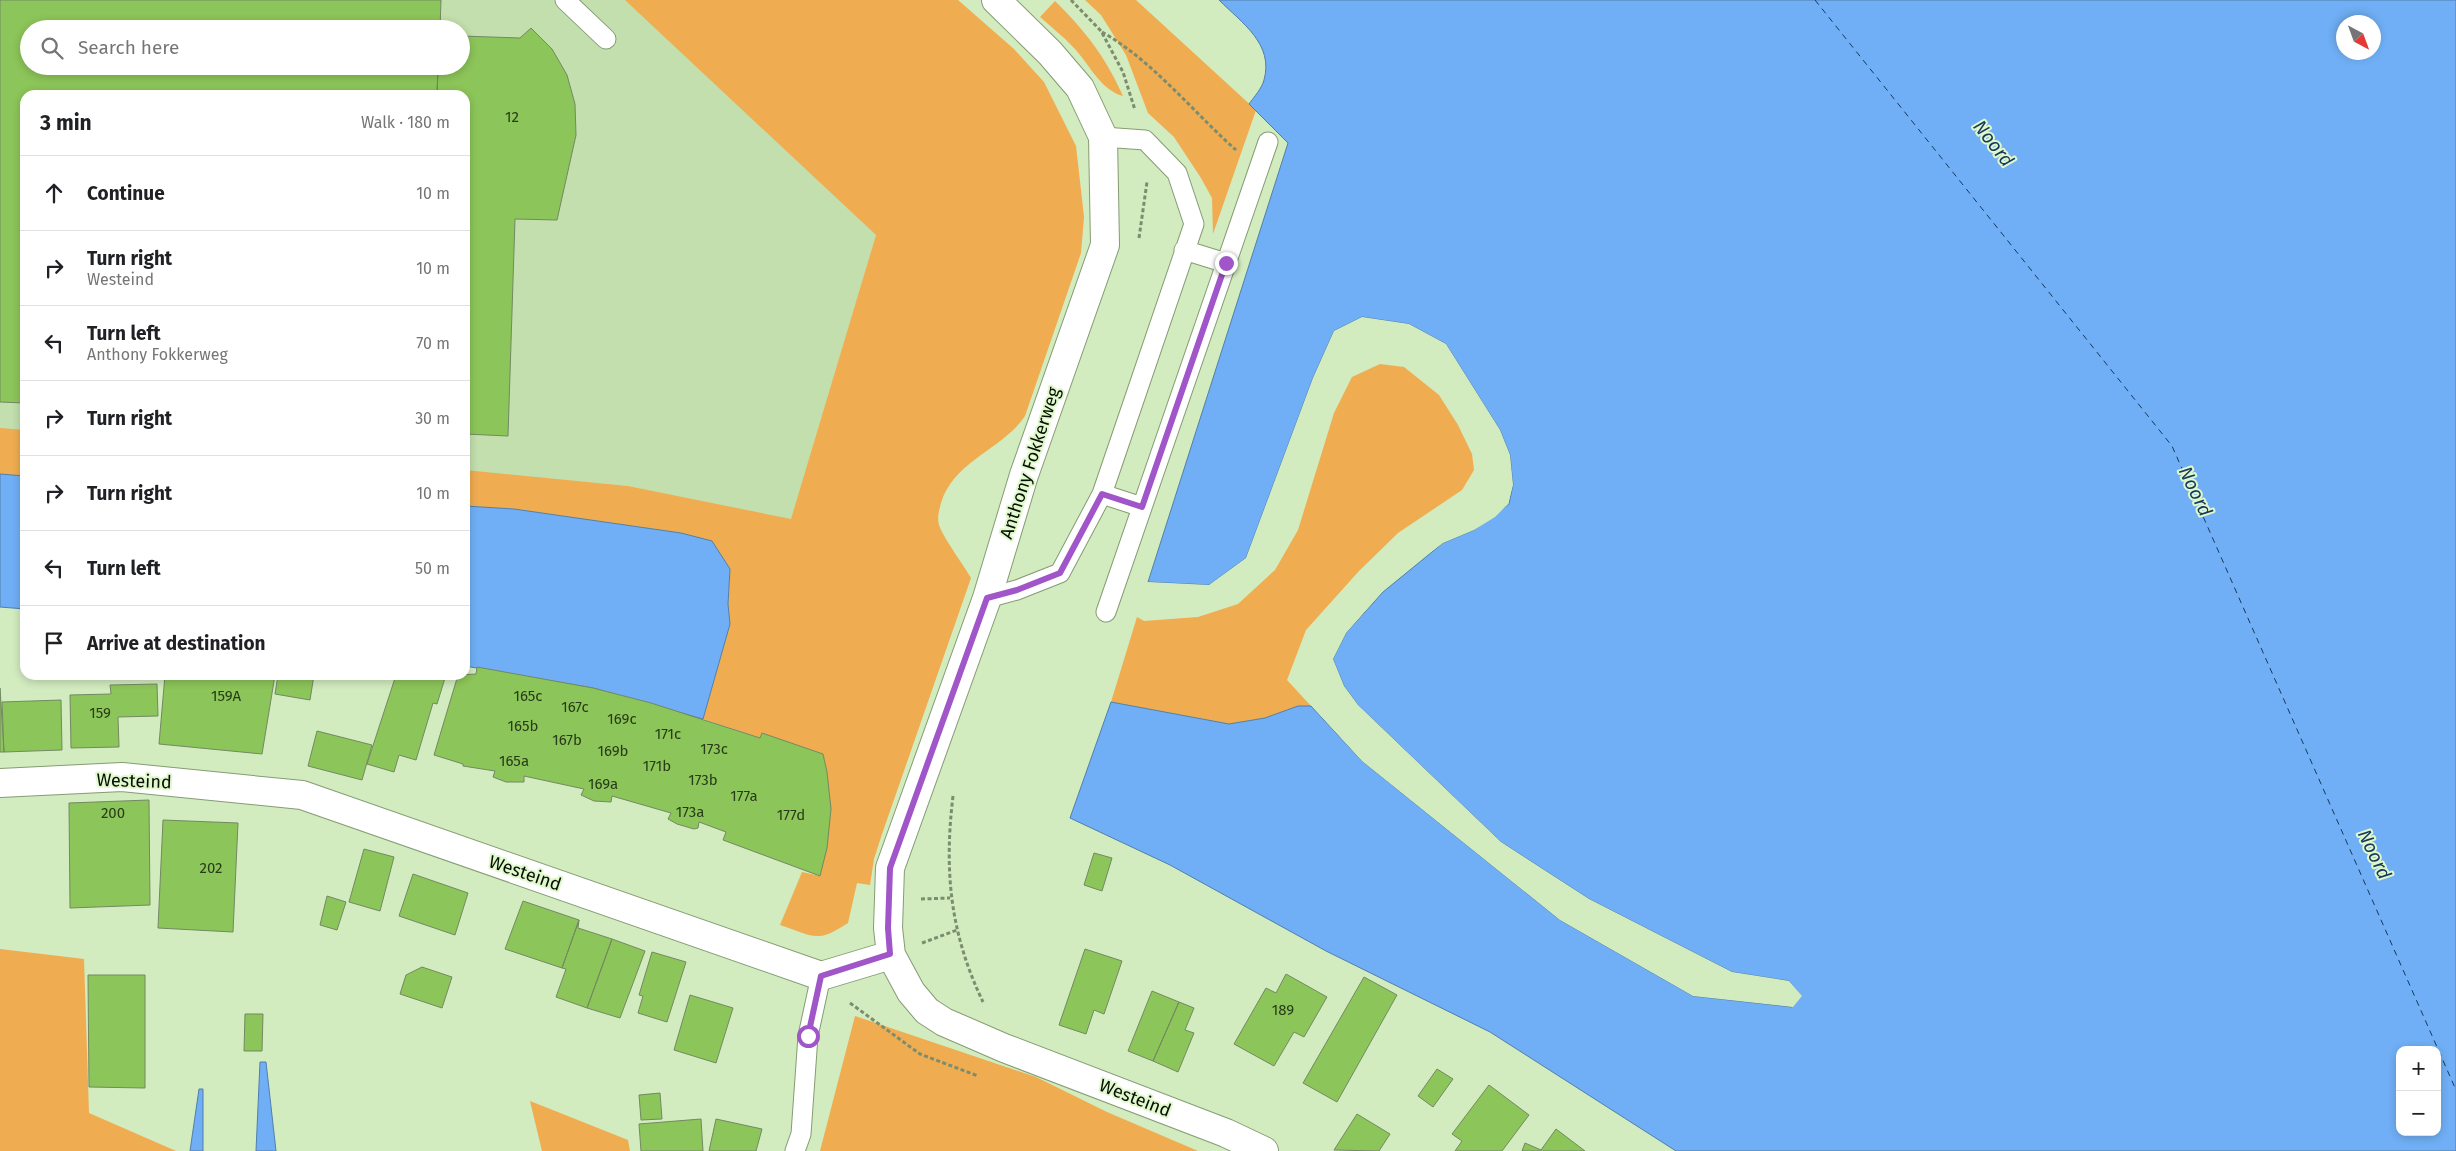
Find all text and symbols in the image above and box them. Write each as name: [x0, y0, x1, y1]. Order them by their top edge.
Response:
north arrow: [2336, 15, 2381, 60]
search box: [20, 20, 470, 75]
icon: search: [38, 34, 66, 62]
text: Search here: [78, 36, 179, 59]
house number: 12: [505, 108, 519, 126]
text: 3 min: [40, 110, 92, 136]
text: Walk · 180 m: [361, 113, 450, 132]
water label: Noord: [1968, 115, 2019, 171]
icon: ahead: [40, 179, 68, 207]
text: Continue: [87, 182, 165, 205]
text: 10 m: [416, 184, 450, 203]
text: Turn right: [87, 247, 172, 270]
route end: [1215, 252, 1238, 275]
icon: right: [40, 254, 68, 282]
text: 10 m: [416, 259, 450, 278]
text: Westeind: [87, 270, 154, 289]
text: Turn left: [87, 322, 161, 345]
icon: left: [40, 329, 68, 357]
text: 70 m: [416, 334, 450, 353]
text: Anthony Fokkerweg: [87, 345, 228, 364]
street label: Anthony Fokkerweg: [995, 384, 1065, 542]
icon: right: [40, 404, 68, 432]
text: Turn right: [87, 407, 172, 430]
text: 30 m: [415, 409, 450, 428]
water label: Noord: [2174, 463, 2217, 520]
icon: right: [40, 479, 68, 507]
text: Turn right: [87, 482, 172, 505]
text: 10 m: [416, 484, 450, 503]
icon: left: [40, 554, 68, 582]
text: Turn left: [87, 557, 161, 580]
text: 50 m: [415, 559, 450, 578]
icon: arrive: [40, 629, 68, 657]
text: Arrive at destination: [87, 632, 266, 655]
house number: 159A: [211, 687, 241, 705]
house number: 165c: [513, 687, 543, 705]
house number: 167c: [561, 698, 589, 716]
house number: 159: [89, 704, 111, 722]
house number: 169c: [607, 710, 637, 728]
house number: 165b: [508, 717, 538, 735]
house number: 171c: [655, 725, 681, 743]
house number: 167b: [552, 731, 582, 749]
house number: 173c: [700, 740, 728, 758]
house number: 169b: [597, 742, 629, 760]
house number: 165a: [499, 752, 529, 770]
house number: 171b: [643, 757, 671, 775]
street label: Westeind: [96, 769, 172, 793]
house number: 173b: [688, 771, 718, 789]
house number: 169a: [588, 775, 618, 793]
house number: 177a: [730, 787, 758, 805]
house number: 173a: [676, 803, 704, 821]
house number: 200: [101, 804, 125, 822]
house number: 177d: [777, 806, 805, 824]
water label: Noord: [2353, 826, 2396, 883]
street label: Westeind: [486, 850, 564, 896]
house number: 202: [199, 859, 223, 877]
house number: 189: [1272, 1001, 1294, 1019]
route start: [797, 1025, 820, 1048]
map controls: [2396, 1046, 2441, 1136]
button: +: [2396, 1046, 2441, 1091]
street label: Westeind: [1096, 1074, 1174, 1122]
button: −: [2396, 1091, 2441, 1136]

